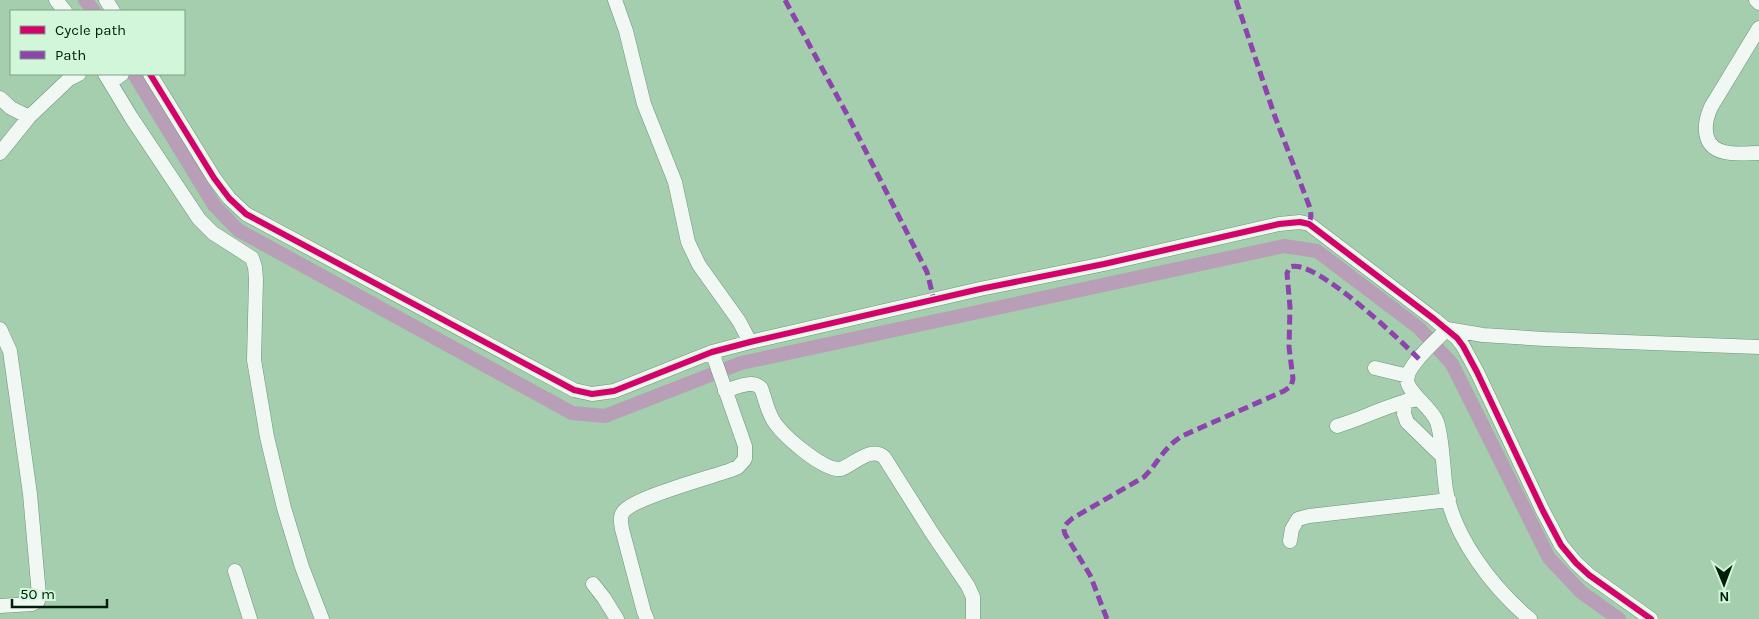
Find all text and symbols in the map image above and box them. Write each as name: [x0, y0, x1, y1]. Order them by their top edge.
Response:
legend: [10, 10, 185, 75]
text: Cycle path: [55, 21, 126, 39]
text: Path: [55, 46, 86, 64]
north arrow: [1699, 559, 1749, 609]
scale bar: [12, 576, 108, 608]
text: 50 m: [20, 585, 55, 603]
text: N: [1719, 588, 1729, 605]

